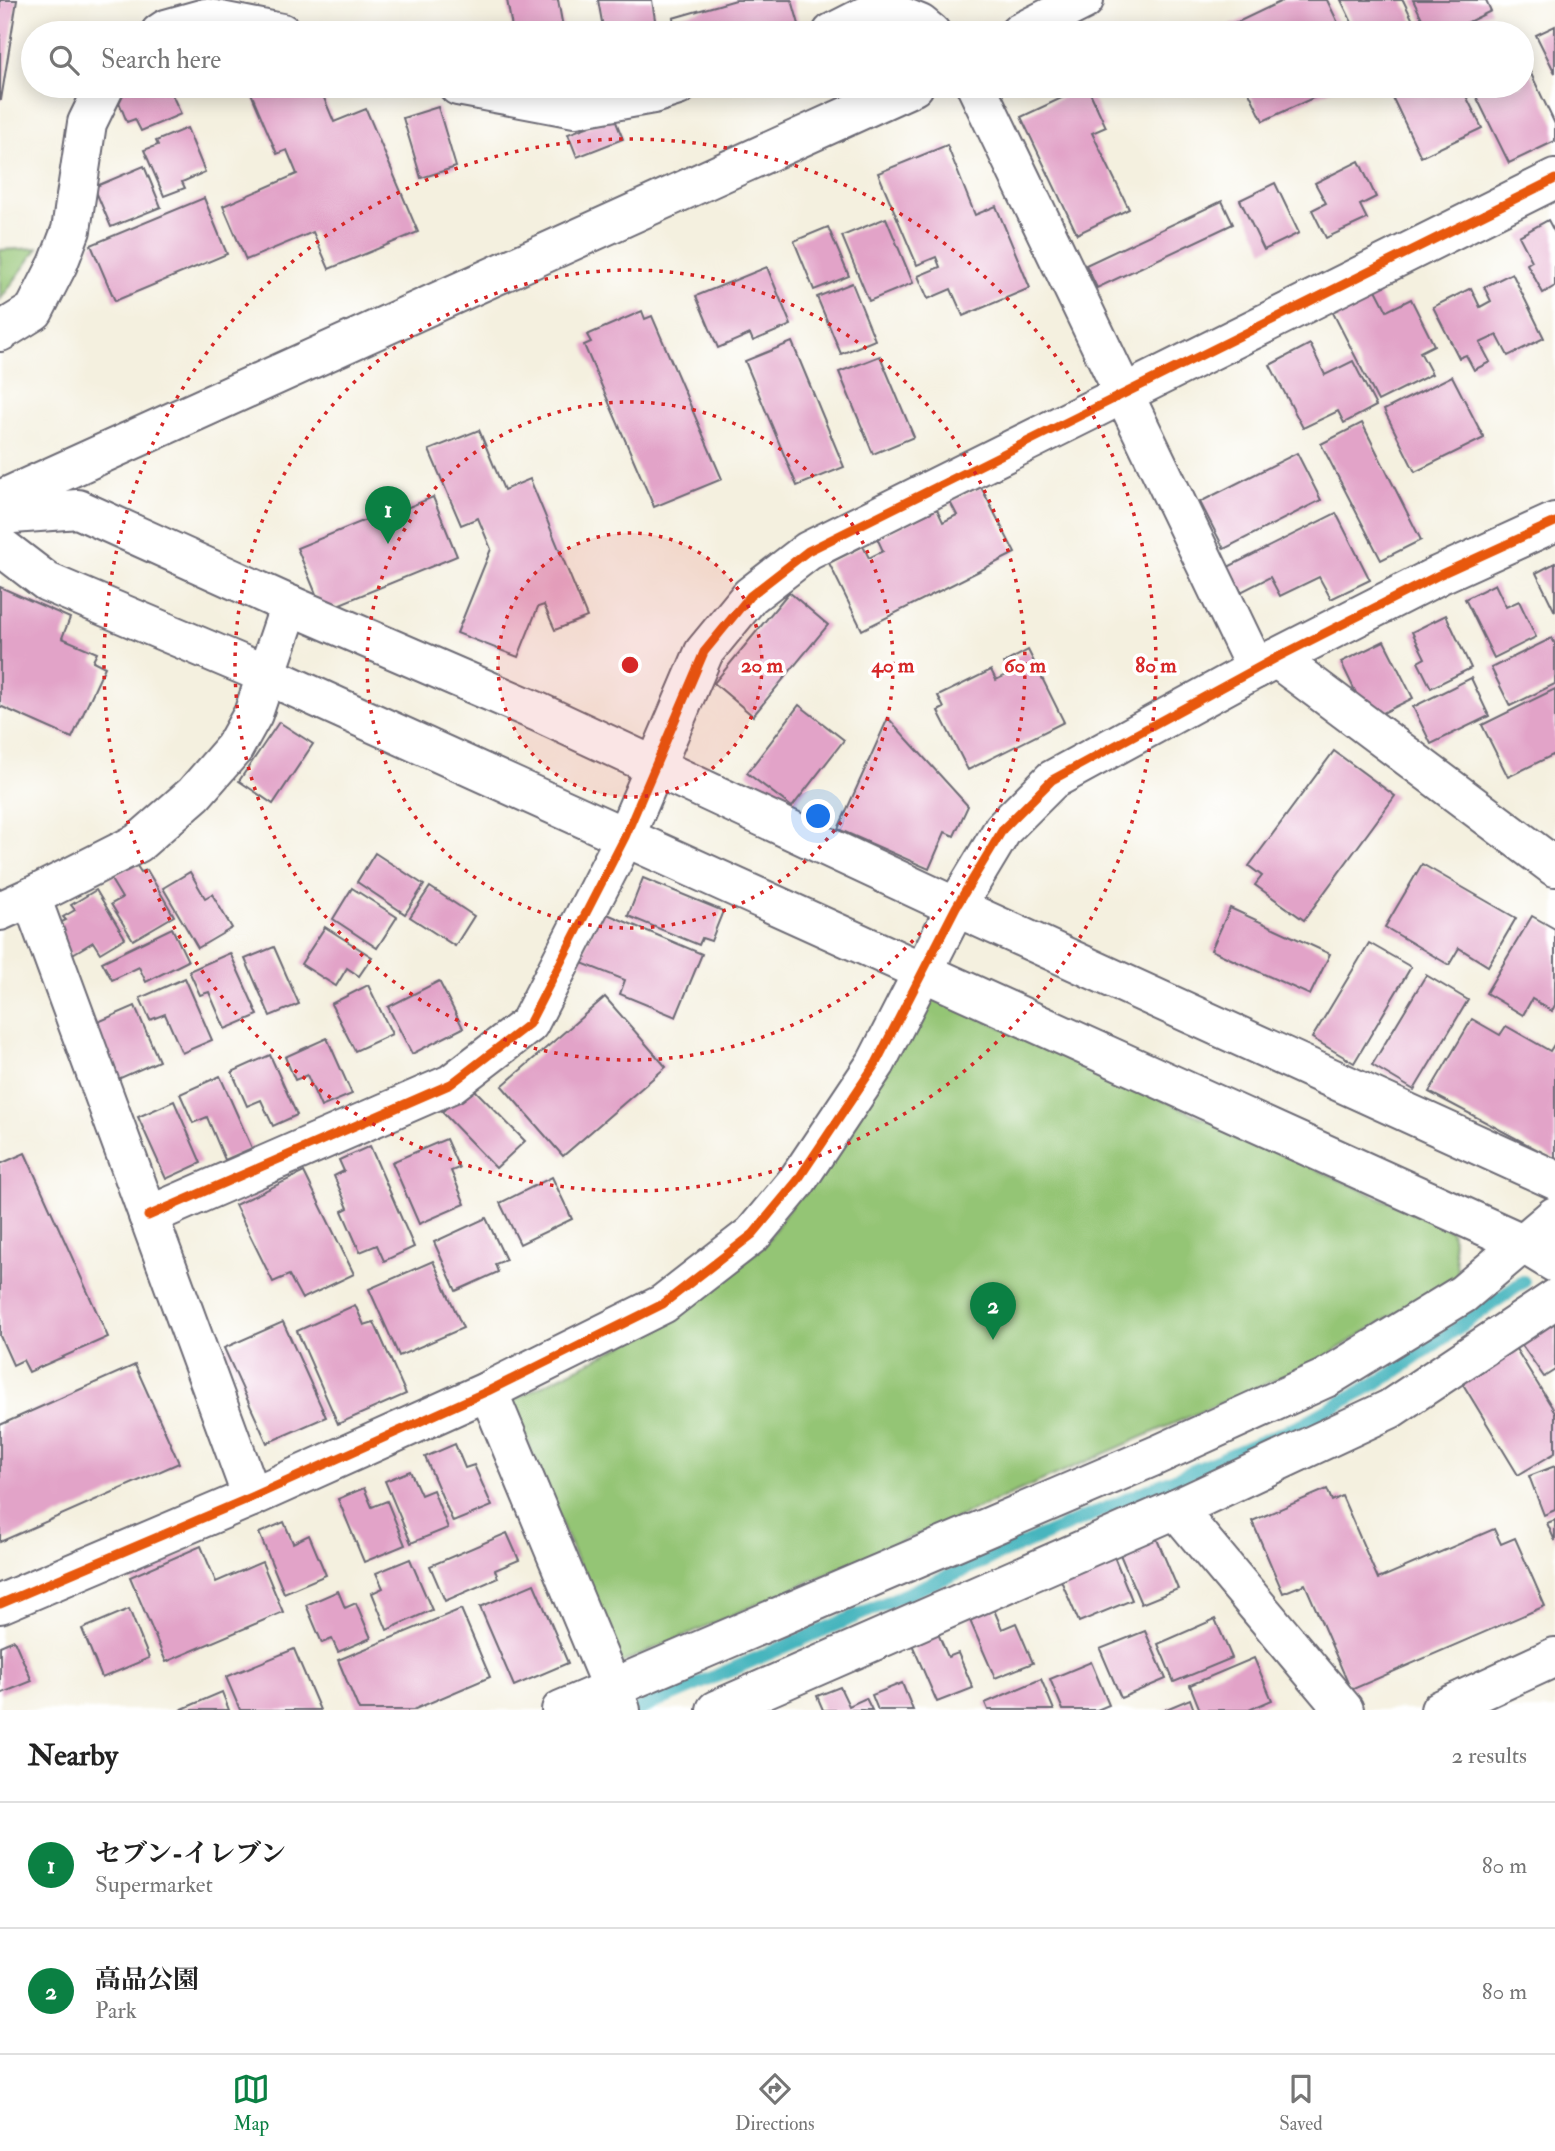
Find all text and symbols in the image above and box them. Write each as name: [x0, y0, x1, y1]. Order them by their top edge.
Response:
search box: [21, 21, 1534, 98]
icon: search: [45, 41, 83, 79]
text: Search here: [101, 44, 221, 76]
pin: 1: [365, 486, 411, 544]
text: 20 m: [741, 652, 784, 679]
text: 40 m: [871, 652, 915, 679]
text: 60 m: [1004, 652, 1047, 679]
text: 80 m: [1135, 652, 1177, 679]
centre of rings: [618, 653, 642, 677]
your location: [801, 799, 835, 833]
pin: 2: [970, 1282, 1016, 1340]
text: Nearby: [28, 1737, 118, 1774]
text: 2 results: [1452, 1741, 1527, 1770]
text: セブン-イレブン: [95, 1838, 286, 1870]
text: 1: [47, 1851, 55, 1880]
text: 80 m: [1482, 1851, 1527, 1880]
text: Supermarket: [95, 1870, 213, 1899]
text: 高品公園: [95, 1964, 199, 1996]
text: 2: [45, 1977, 57, 2006]
text: 80 m: [1482, 1977, 1527, 2006]
text: Park: [95, 1996, 137, 2025]
tab: Map: [232, 2070, 270, 2136]
tab: Directions: [735, 2070, 815, 2136]
tab: Saved: [1279, 2070, 1323, 2136]

